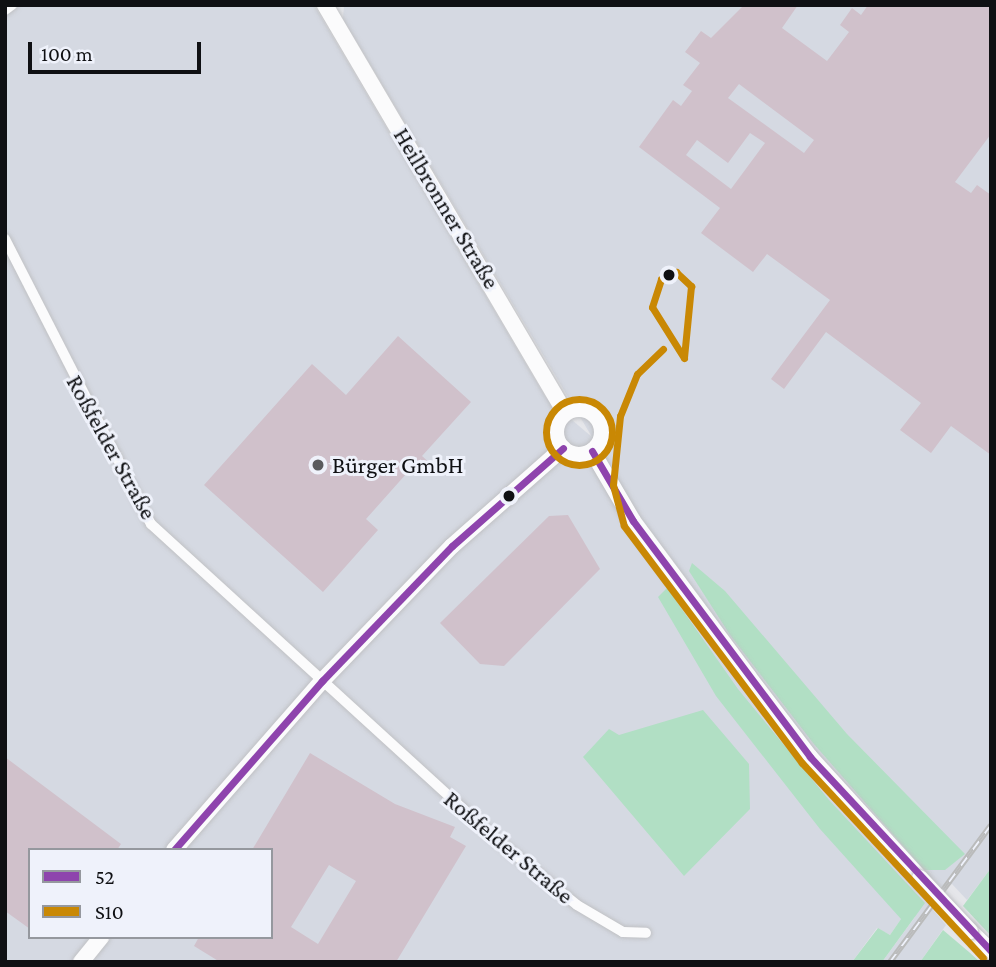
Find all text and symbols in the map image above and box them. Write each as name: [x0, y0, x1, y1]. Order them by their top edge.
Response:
scale bar: [32, 28, 205, 72]
text: 100 m: [41, 42, 93, 66]
street label: Heilbronner Straße: [388, 122, 506, 294]
unlabelled marker: [662, 268, 676, 282]
street label: Roßfelder Straße: [60, 370, 164, 524]
place label: Bürger GmbH: [332, 451, 464, 479]
marker: Bürger GmbH: [310, 457, 326, 473]
unlabelled marker: [502, 489, 516, 503]
street label: Roßfelder Straße: [438, 784, 580, 910]
legend: [28, 848, 273, 939]
text: 52: [95, 865, 114, 889]
text: S10: [95, 900, 124, 924]

